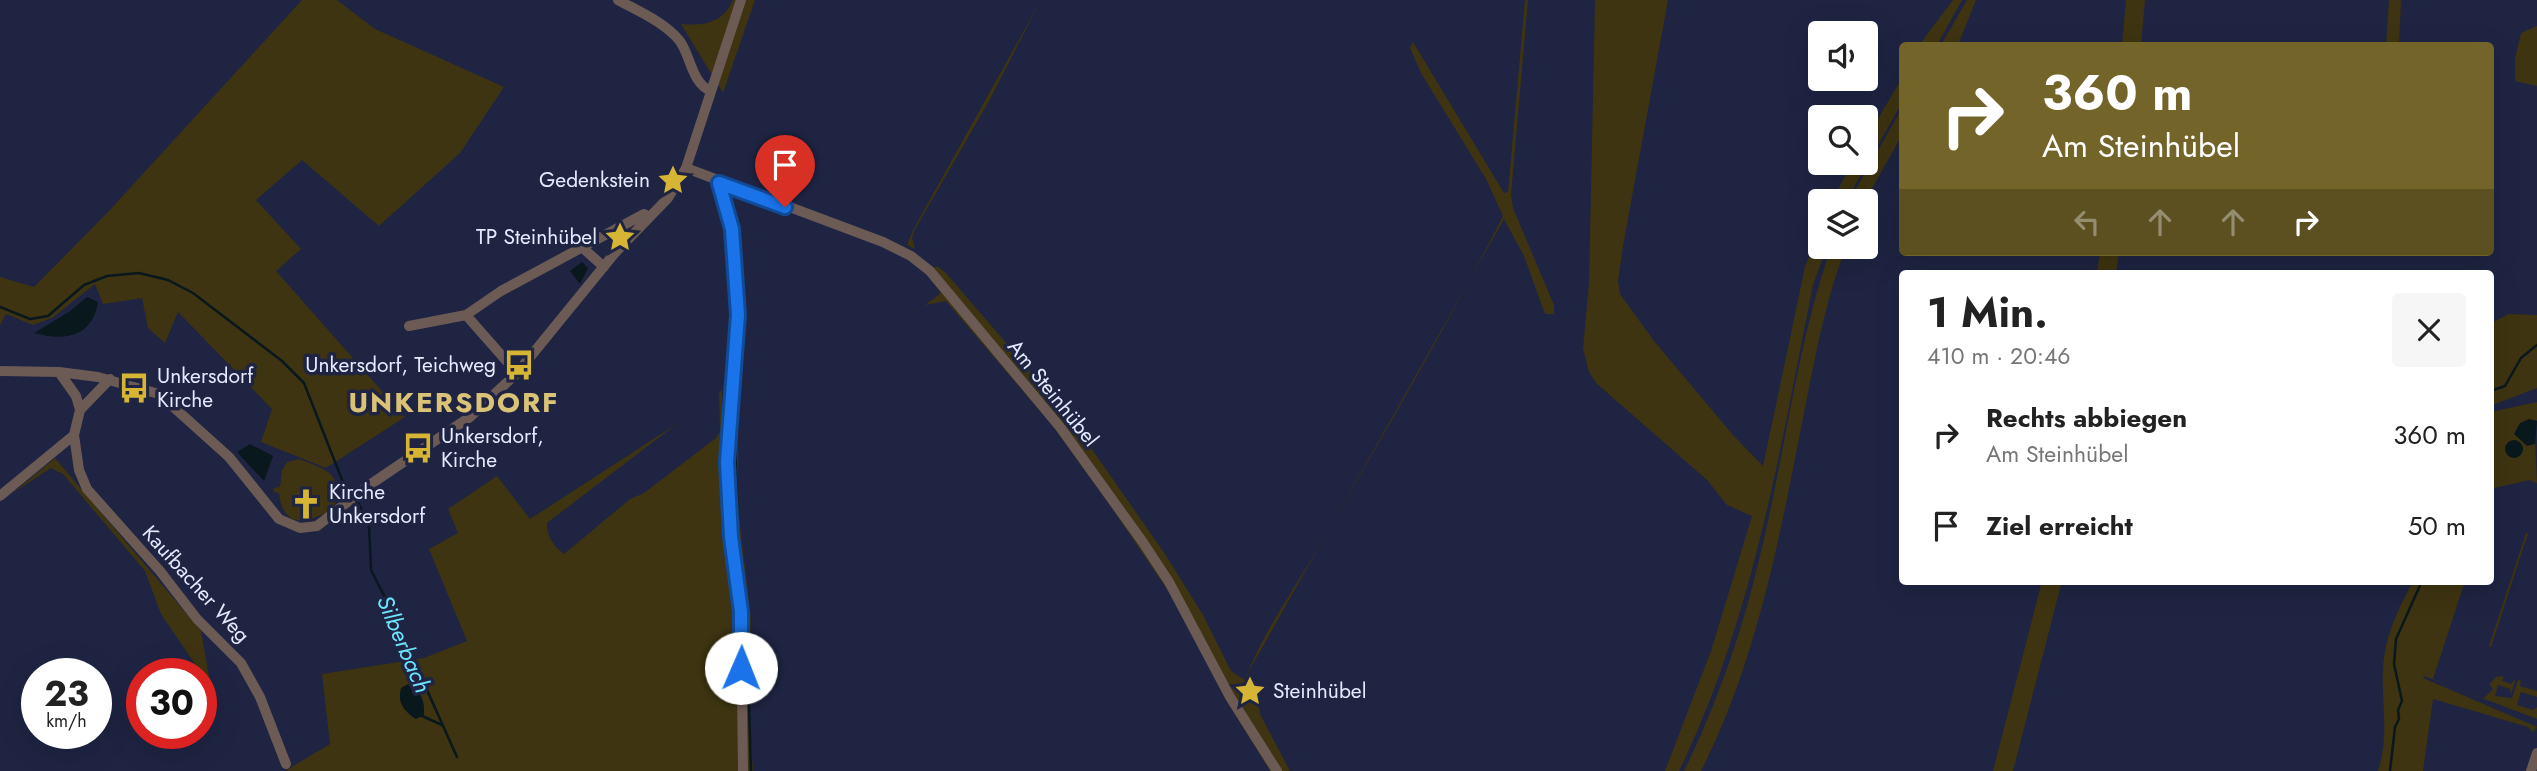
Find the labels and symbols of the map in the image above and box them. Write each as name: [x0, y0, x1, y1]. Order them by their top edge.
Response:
pin: [755, 135, 815, 207]
place icon: Gedenkstein: [656, 163, 690, 197]
place label: Gedenkstein: [539, 165, 650, 195]
place icon: TP Steinhübel: [603, 220, 637, 254]
place label: TP Steinhübel: [476, 222, 597, 252]
street label: Am Steinhübel: [1000, 333, 1106, 453]
bus stop icon: Unkersdorf, Teichweg: [502, 348, 536, 382]
place label: Unkersdorf, Teichweg: [305, 350, 496, 380]
place label: Unkersdorf Kirche: [157, 361, 254, 415]
bus stop icon: Unkersdorf Kirche: [117, 371, 151, 405]
district label: UNKERSDORF: [348, 382, 560, 423]
place label: Unkersdorf, Kirche: [441, 421, 544, 475]
bus stop icon: Unkersdorf, Kirche: [401, 431, 435, 465]
place label: Kirche Unkersdorf: [329, 477, 426, 531]
church icon: Kirche Unkersdorf: [289, 487, 323, 521]
street label: Kaufbacher Weg: [135, 519, 257, 649]
water label: Silberbach: [368, 590, 440, 698]
position arrow: [704, 631, 778, 705]
speed limit sign: 30: [126, 658, 217, 749]
place icon: Steinhübel: [1233, 674, 1267, 708]
place label: Steinhübel: [1273, 676, 1367, 706]

